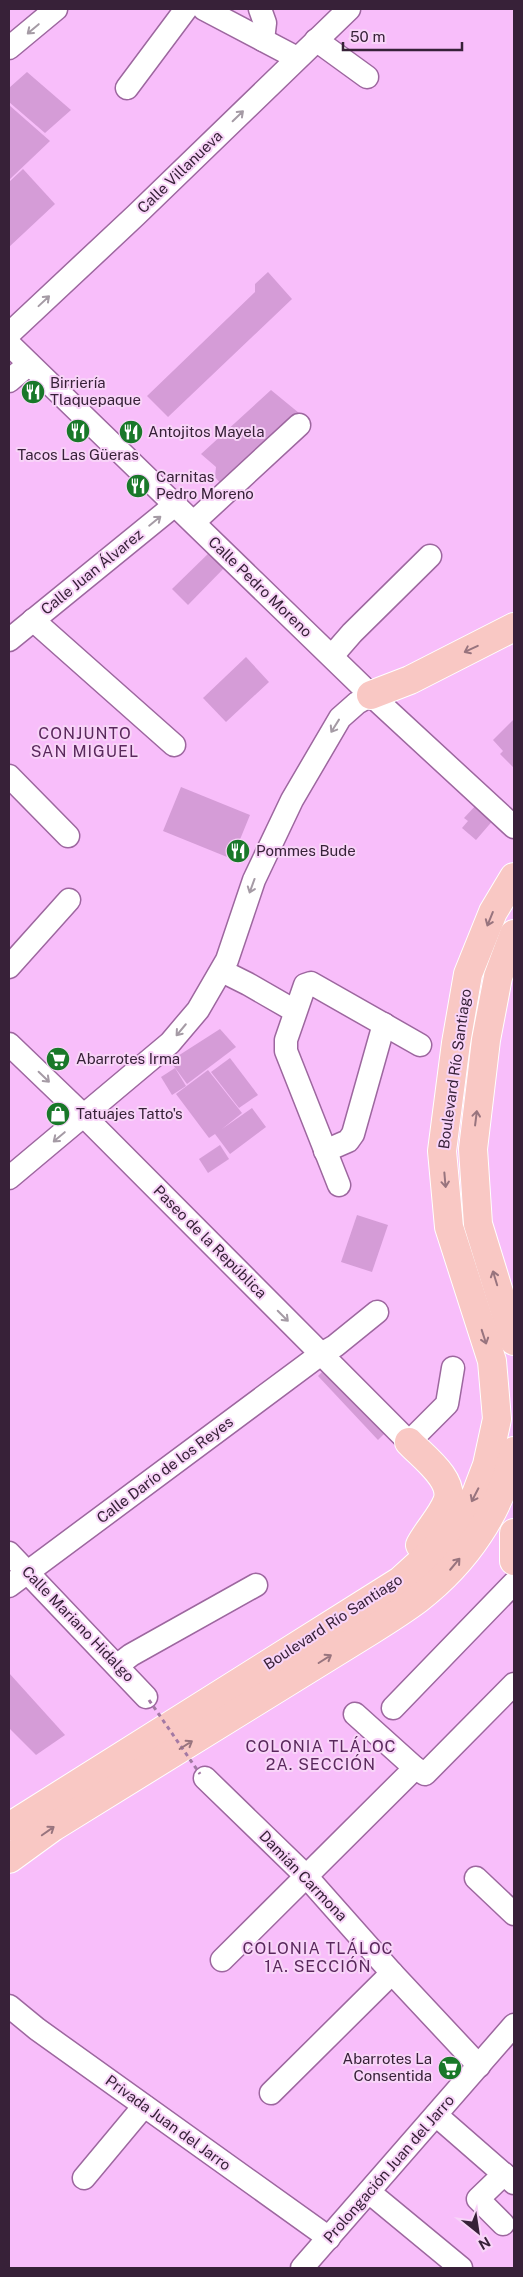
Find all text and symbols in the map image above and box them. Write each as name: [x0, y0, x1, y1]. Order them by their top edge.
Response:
scale bar: [343, 20, 462, 52]
one-way arrow: [26, 23, 39, 34]
text: 50 m: [350, 28, 385, 45]
one-way arrow: [231, 110, 243, 122]
street label: Calle Villanueva: [134, 127, 226, 216]
one-way arrow: [38, 295, 51, 307]
place label: Birriería Tlaquepaque: [50, 374, 141, 408]
restaurant icon: Birriería Tlaquepaque: [20, 379, 46, 405]
restaurant icon: Tacos Las Güeras: [65, 418, 91, 444]
restaurant icon: Antojitos Mayela: [118, 419, 144, 445]
place label: Antojitos Mayela: [148, 423, 265, 440]
place label: Tacos Las Güeras: [17, 446, 139, 463]
place label: Carnitas Pedro Moreno: [156, 468, 254, 502]
restaurant icon: Carnitas Pedro Moreno: [125, 473, 151, 499]
one-way arrow: [148, 516, 161, 527]
street label: Calle Juan Álvarez: [37, 525, 146, 618]
street label: Calle Pedro Moreno: [205, 533, 315, 640]
one-way arrow: [464, 645, 479, 655]
one-way arrow: [330, 719, 340, 733]
district label: CONJUNTO SAN MIGUEL: [31, 724, 139, 761]
restaurant icon: Pommes Bude: [225, 838, 251, 864]
place label: Pommes Bude: [256, 842, 356, 859]
one-way arrow: [247, 878, 257, 894]
one-way arrow: [485, 911, 495, 926]
street label: Boulevard Río Santiago: [435, 988, 474, 1150]
one-way arrow: [176, 1023, 187, 1036]
supermarket icon: Abarrotes Irma: [45, 1046, 71, 1072]
place label: Abarrotes Irma: [76, 1050, 180, 1067]
one-way arrow: [38, 1071, 50, 1083]
shop icon: Tatuajes Tatto's: [45, 1101, 71, 1127]
place label: Tatuajes Tatto's: [76, 1105, 183, 1122]
one-way arrow: [472, 1110, 482, 1126]
one-way arrow: [52, 1131, 65, 1142]
one-way arrow: [440, 1172, 450, 1188]
street label: Paseo de la República: [150, 1182, 270, 1302]
one-way arrow: [489, 1270, 499, 1286]
one-way arrow: [277, 1309, 289, 1322]
one-way arrow: [480, 1329, 490, 1345]
street label: Calle Darío de los Reyes: [93, 1413, 236, 1526]
one-way arrow: [470, 1487, 480, 1502]
one-way arrow: [449, 1557, 461, 1570]
street label: Calle Mariano Hidalgo: [19, 1562, 138, 1685]
street label: Boulevard Río Santiago: [260, 1570, 405, 1673]
one-way arrow: [317, 1654, 331, 1664]
district label: COLONIA TLÁLOC 2A. SECCIÓN: [245, 1736, 397, 1774]
one-way arrow: [179, 1739, 193, 1749]
one-way arrow: [41, 1826, 55, 1836]
street label: Damián Carmona: [256, 1827, 351, 1924]
district label: COLONIA TLÁLOC 1A. SECCIÓN: [242, 1938, 394, 1976]
place label: Abarrotes La Consentida: [342, 2050, 432, 2084]
supermarket icon: Abarrotes La Consentida: [437, 2055, 463, 2081]
street label: Privada Juan del Jarro: [102, 2071, 234, 2174]
street label: Prolongación Juan del Jarro: [320, 2091, 457, 2246]
north arrow: [453, 2207, 503, 2257]
text: N: [476, 2234, 493, 2253]

